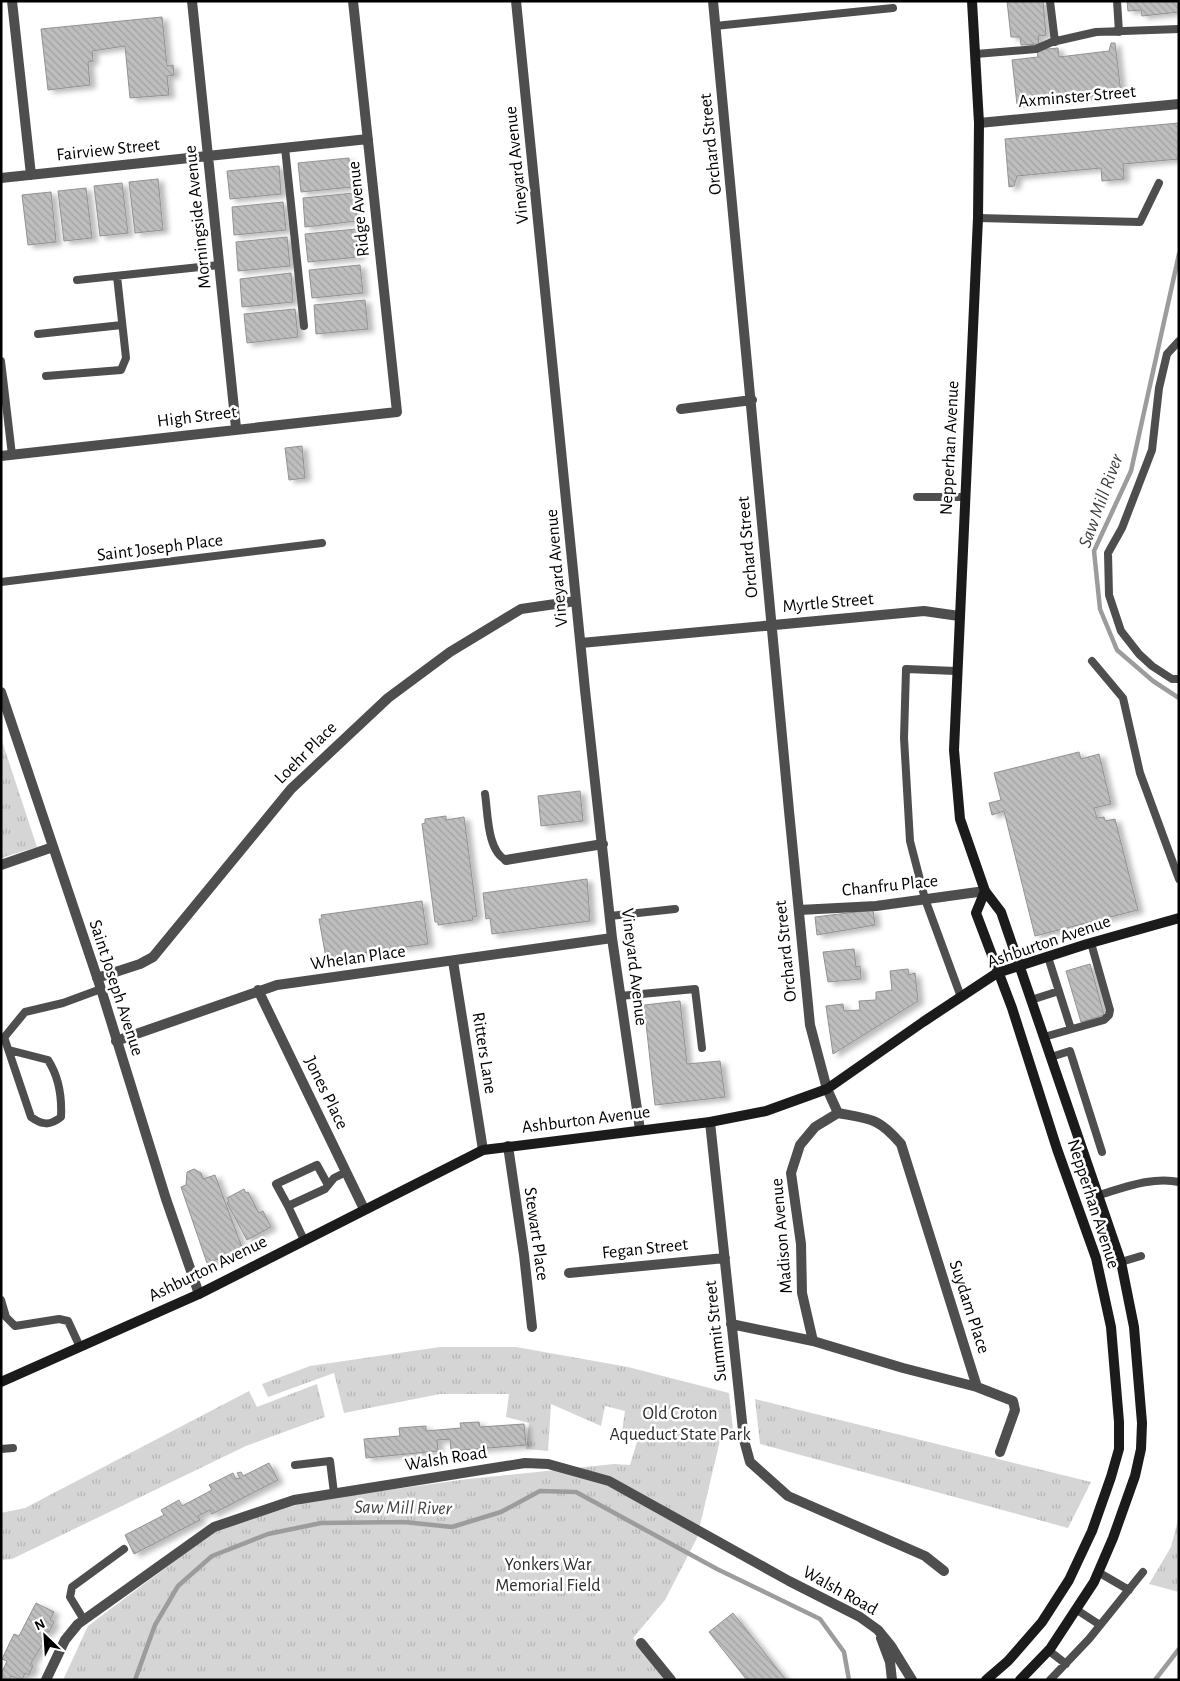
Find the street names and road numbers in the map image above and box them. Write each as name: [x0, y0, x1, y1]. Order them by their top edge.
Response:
street label: Axminster Street: [1017, 83, 1137, 111]
street label: Orchard Street: [697, 92, 725, 196]
street label: Vineyard Avenue: [502, 105, 532, 225]
street label: Fairview Street: [55, 136, 161, 164]
street label: Morningside Avenue: [182, 144, 214, 290]
street label: Ridge Avenue: [345, 160, 373, 258]
street label: Nepperhan Avenue: [937, 380, 963, 516]
street label: High Street: [156, 403, 238, 431]
street label: Orchard Street: [735, 495, 761, 599]
street label: Vineyard Avenue: [543, 508, 571, 628]
street label: Saint Joseph Place: [96, 531, 224, 565]
street label: Myrtle Street: [782, 590, 874, 616]
street label: Loehr Place: [271, 718, 341, 788]
street label: Chanfru Place: [841, 872, 939, 900]
street label: Orchard Street: [772, 899, 800, 1003]
street label: Vineyard Avenue: [618, 907, 650, 1027]
street label: Ashburton Avenue: [985, 912, 1113, 972]
street label: Saint Joseph Avenue: [86, 918, 146, 1058]
street label: Whelan Place: [309, 942, 407, 974]
street label: Ritters Lane: [469, 1011, 499, 1095]
street label: Jones Place: [301, 1054, 351, 1132]
street label: Ashburton Avenue: [521, 1103, 651, 1137]
street label: Nepperhan Avenue: [1064, 1137, 1122, 1271]
street label: Madison Avenue: [768, 1177, 796, 1295]
street label: Stewart Place: [521, 1186, 551, 1282]
street label: Ashburton Avenue: [146, 1233, 270, 1305]
street label: Fegan Street: [601, 1235, 689, 1262]
street label: Suydam Place: [945, 1258, 993, 1356]
street label: Summit Street: [702, 1279, 730, 1382]
street label: Walsh Road: [404, 1444, 488, 1474]
street label: Walsh Road: [799, 1563, 881, 1619]

